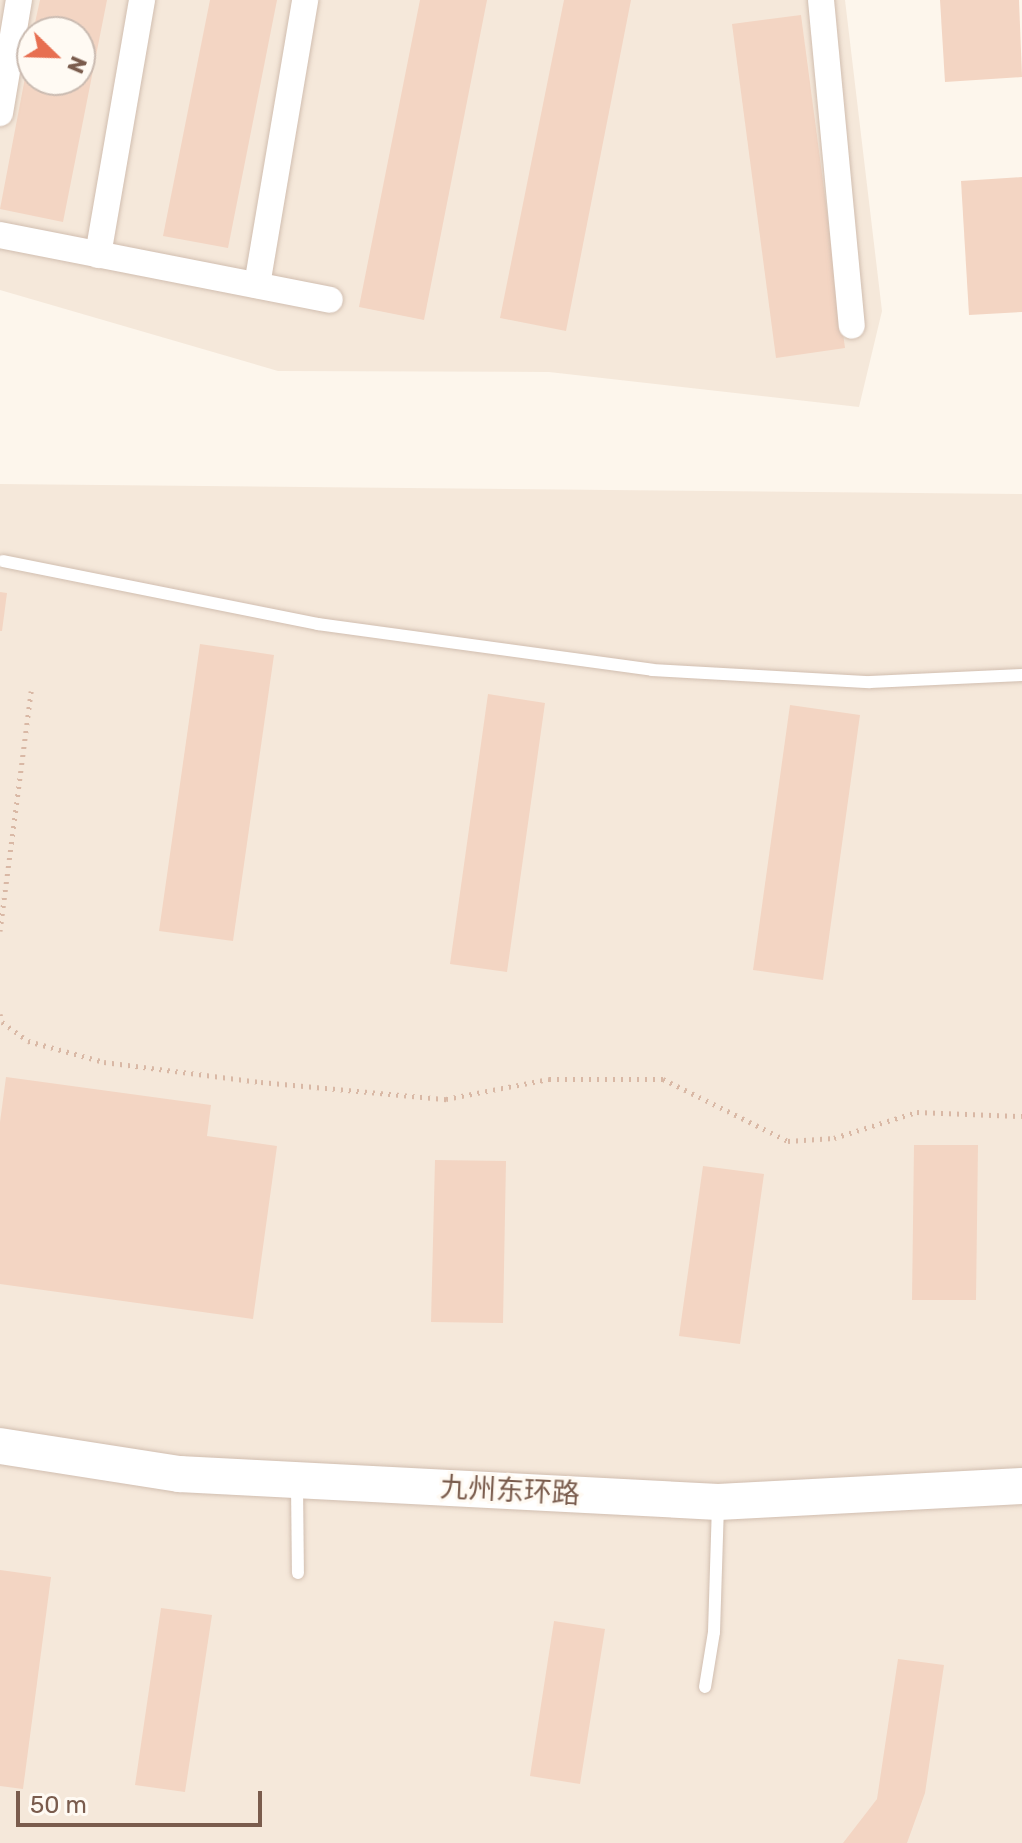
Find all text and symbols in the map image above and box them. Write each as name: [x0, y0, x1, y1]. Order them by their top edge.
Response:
north arrow: [16, 16, 96, 96]
text: N: [61, 52, 92, 77]
street label: 九州东环路: [439, 1471, 581, 1511]
scale bar: [20, 1775, 266, 1825]
text: 50 m: [30, 1791, 87, 1819]

